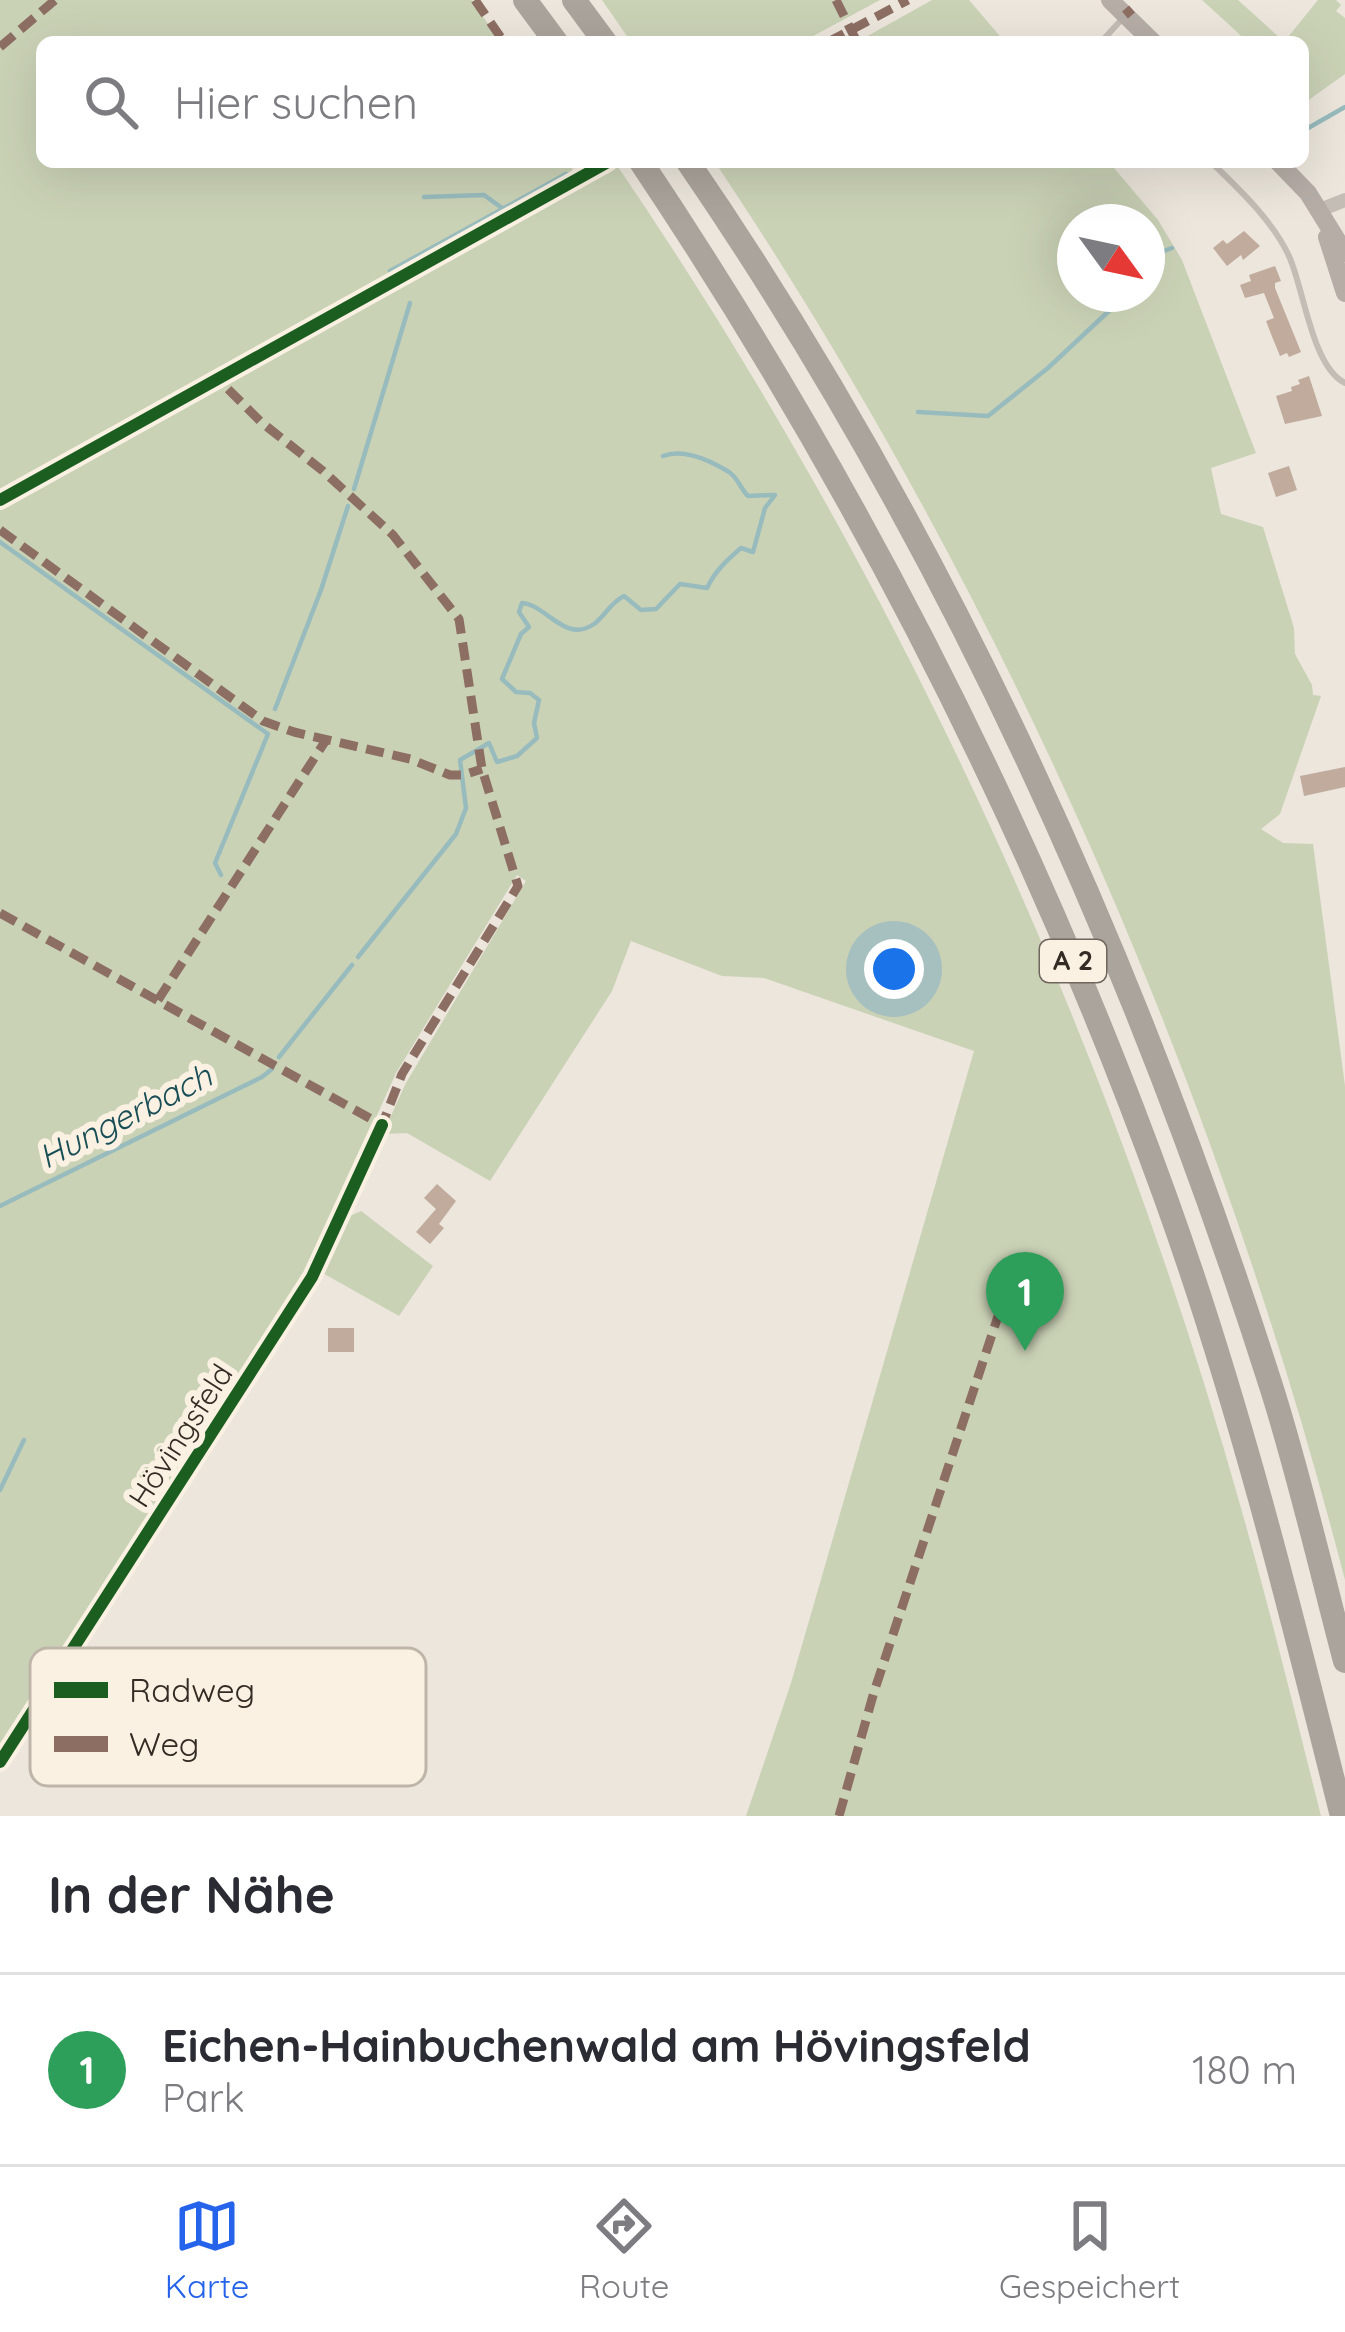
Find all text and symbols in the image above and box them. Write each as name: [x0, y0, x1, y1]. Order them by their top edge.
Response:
search box: [36, 36, 1309, 168]
icon: search: [78, 69, 144, 135]
text: Hier suchen: [174, 74, 418, 130]
north arrow: [1057, 204, 1165, 312]
your location: [864, 939, 924, 999]
road number: A 2: [1040, 940, 1106, 982]
water label: Hungerbach: [31, 1054, 219, 1177]
pin: 1: [986, 1252, 1064, 1351]
street label: Hövingsfeld: [120, 1357, 241, 1514]
legend: [30, 1648, 426, 1786]
text: Radweg: [129, 1669, 255, 1710]
text: Weg: [129, 1723, 199, 1764]
text: In der Nähe: [48, 1862, 335, 1926]
text: Eichen-Hainbuchenwald am Hövingsfeld: [162, 2017, 1031, 2073]
text: 1: [79, 2045, 95, 2094]
text: 180 m: [1192, 2045, 1297, 2094]
text: Park: [162, 2073, 245, 2122]
tab: Karte: [165, 2193, 249, 2306]
tab: Route: [579, 2193, 669, 2306]
tab: Gespeichert: [999, 2193, 1180, 2306]

